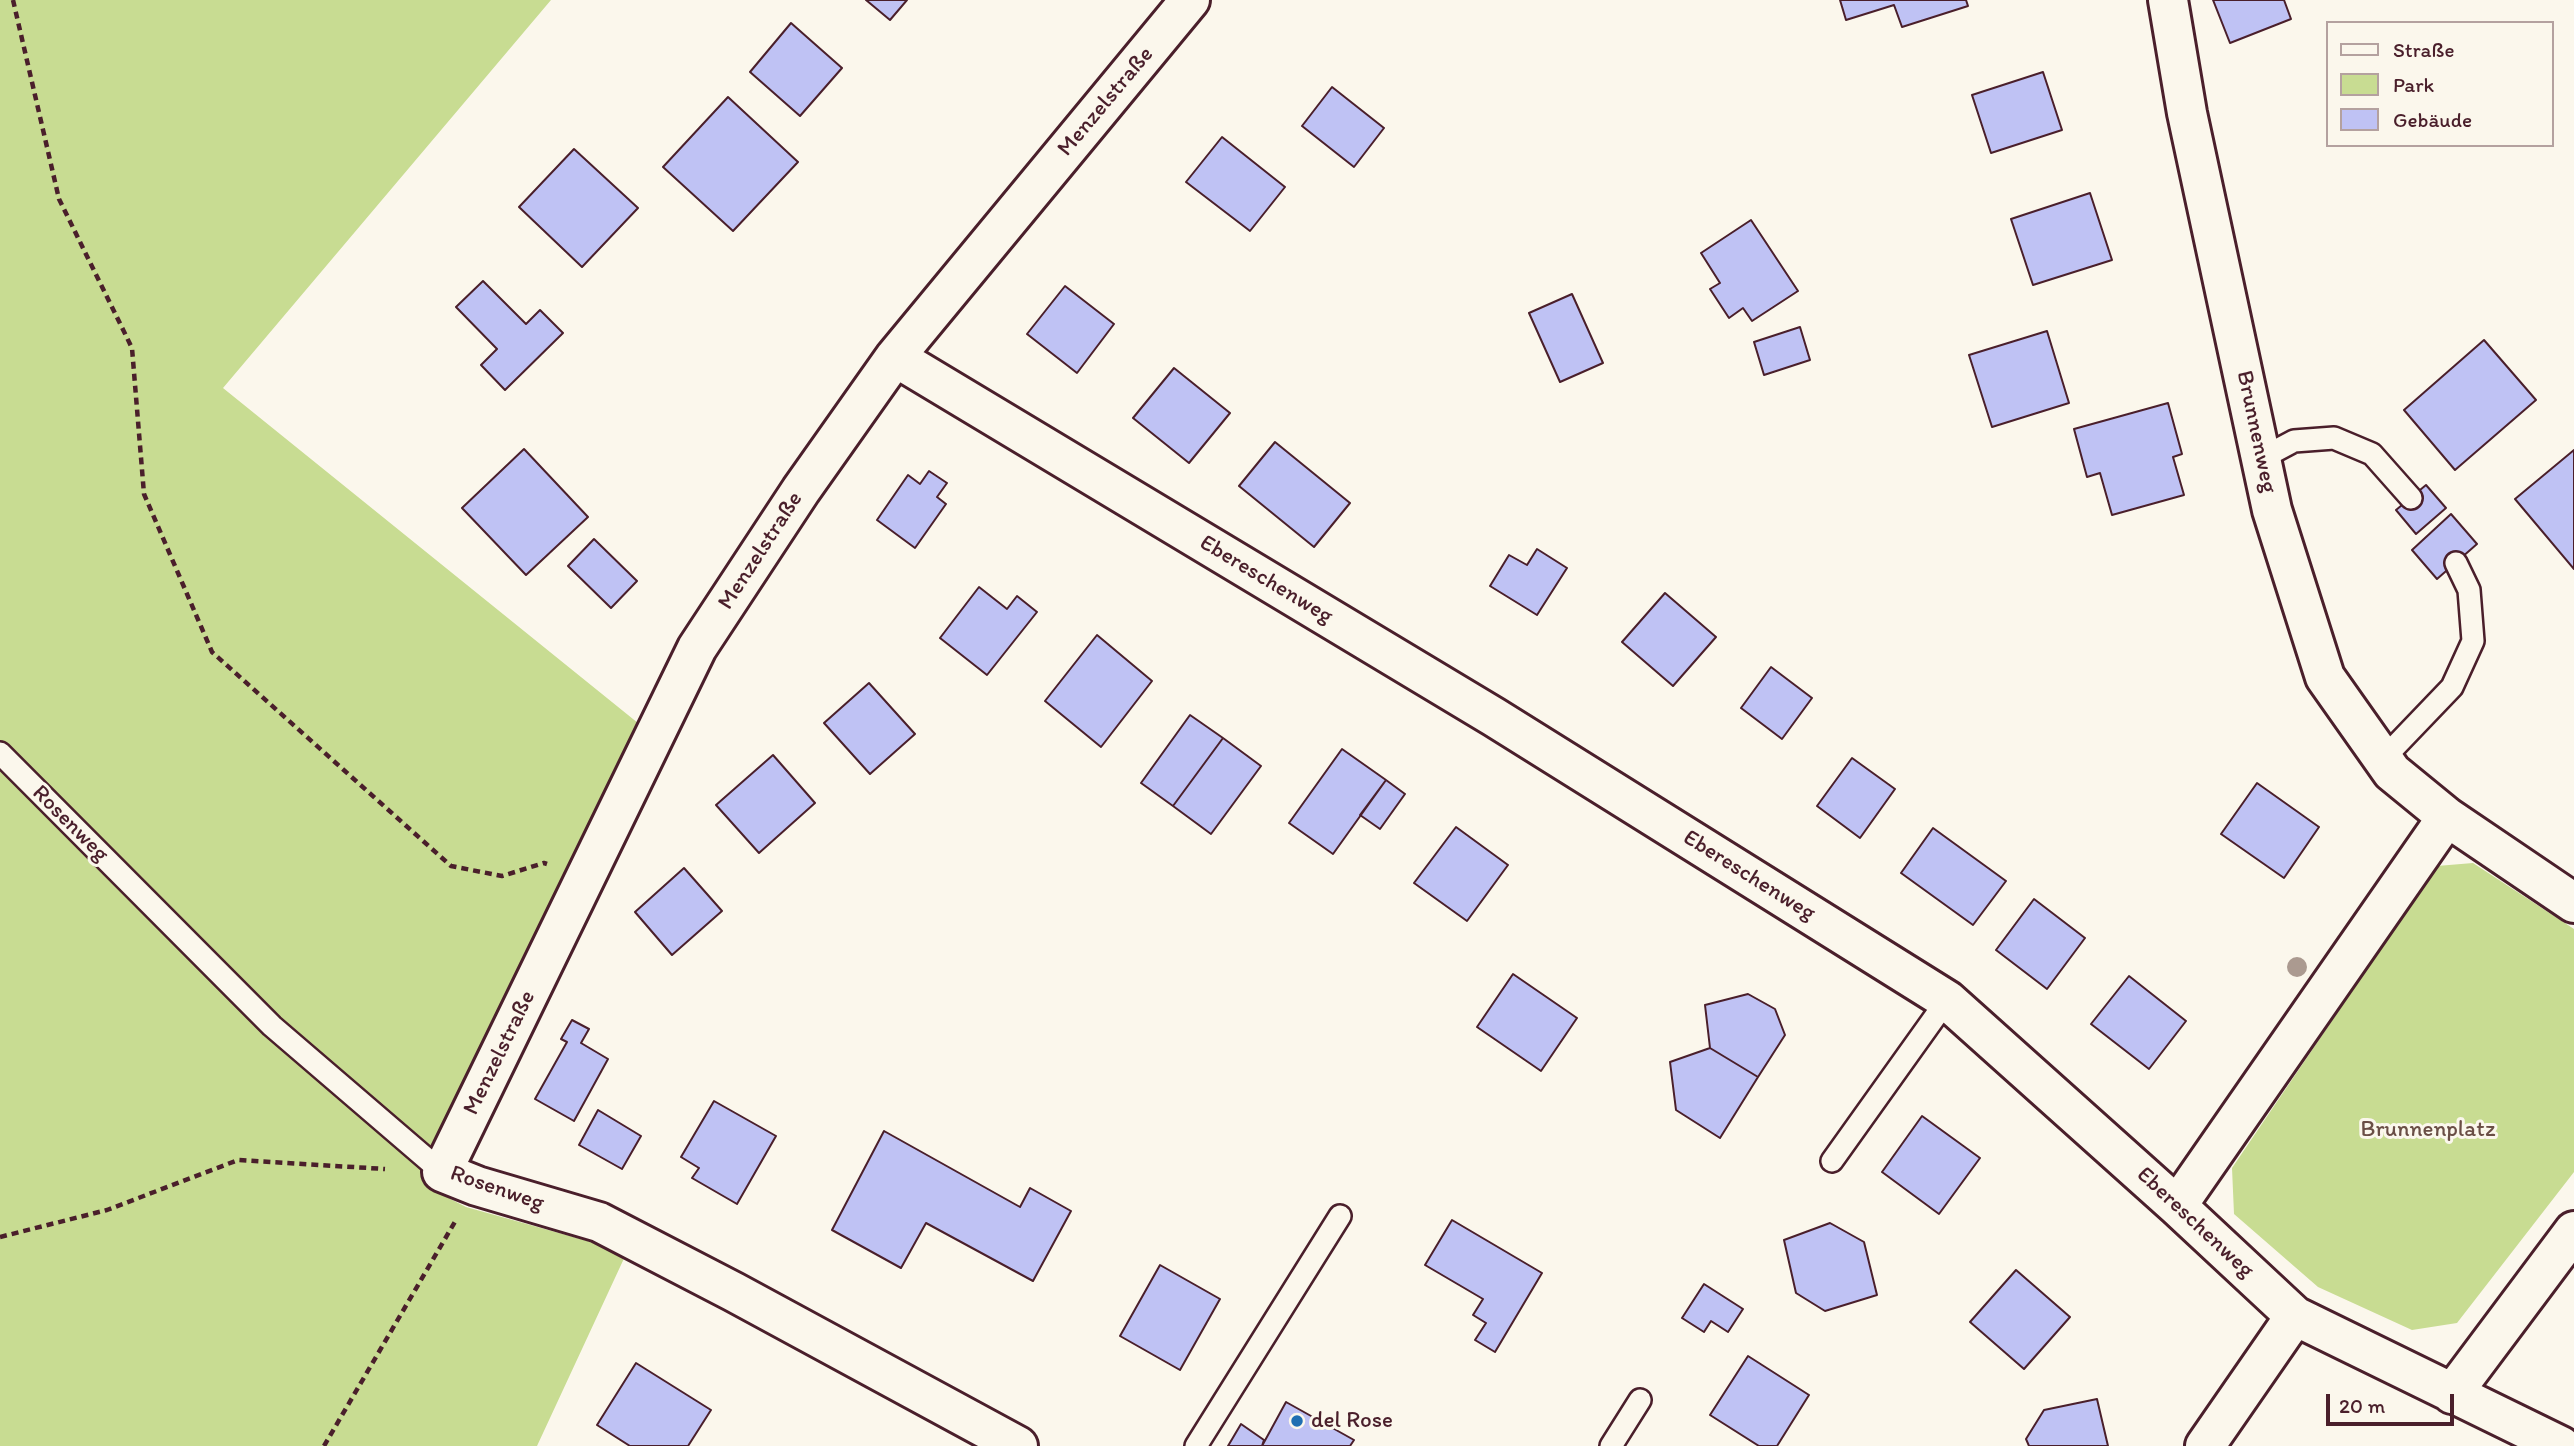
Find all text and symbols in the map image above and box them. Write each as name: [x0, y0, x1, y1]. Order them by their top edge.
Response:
legend: [2326, 21, 2553, 147]
text: Straße: [2393, 37, 2454, 62]
street label: Menzelstraße: [1052, 41, 1160, 163]
text: Park: [2393, 72, 2434, 97]
text: Gebäude: [2393, 107, 2472, 132]
street label: Brunnenweg: [2230, 368, 2282, 496]
street label: Menzelstraße: [713, 487, 809, 615]
street label: Ebereschenweg: [1194, 529, 1338, 631]
street label: Rosenweg: [26, 780, 114, 868]
street label: Ebereschenweg: [1678, 824, 1820, 928]
street label: Menzelstraße: [458, 986, 542, 1120]
park label: Brunnenplatz: [2361, 1116, 2495, 1144]
street label: Rosenweg: [446, 1160, 548, 1218]
street label: Ebereschenweg: [2131, 1162, 2259, 1284]
scale bar: [2329, 1380, 2457, 1424]
text: 20 m: [2339, 1393, 2385, 1418]
place label: del Rose: [1311, 1407, 1393, 1435]
marker: del Rose: [1289, 1413, 1305, 1429]

